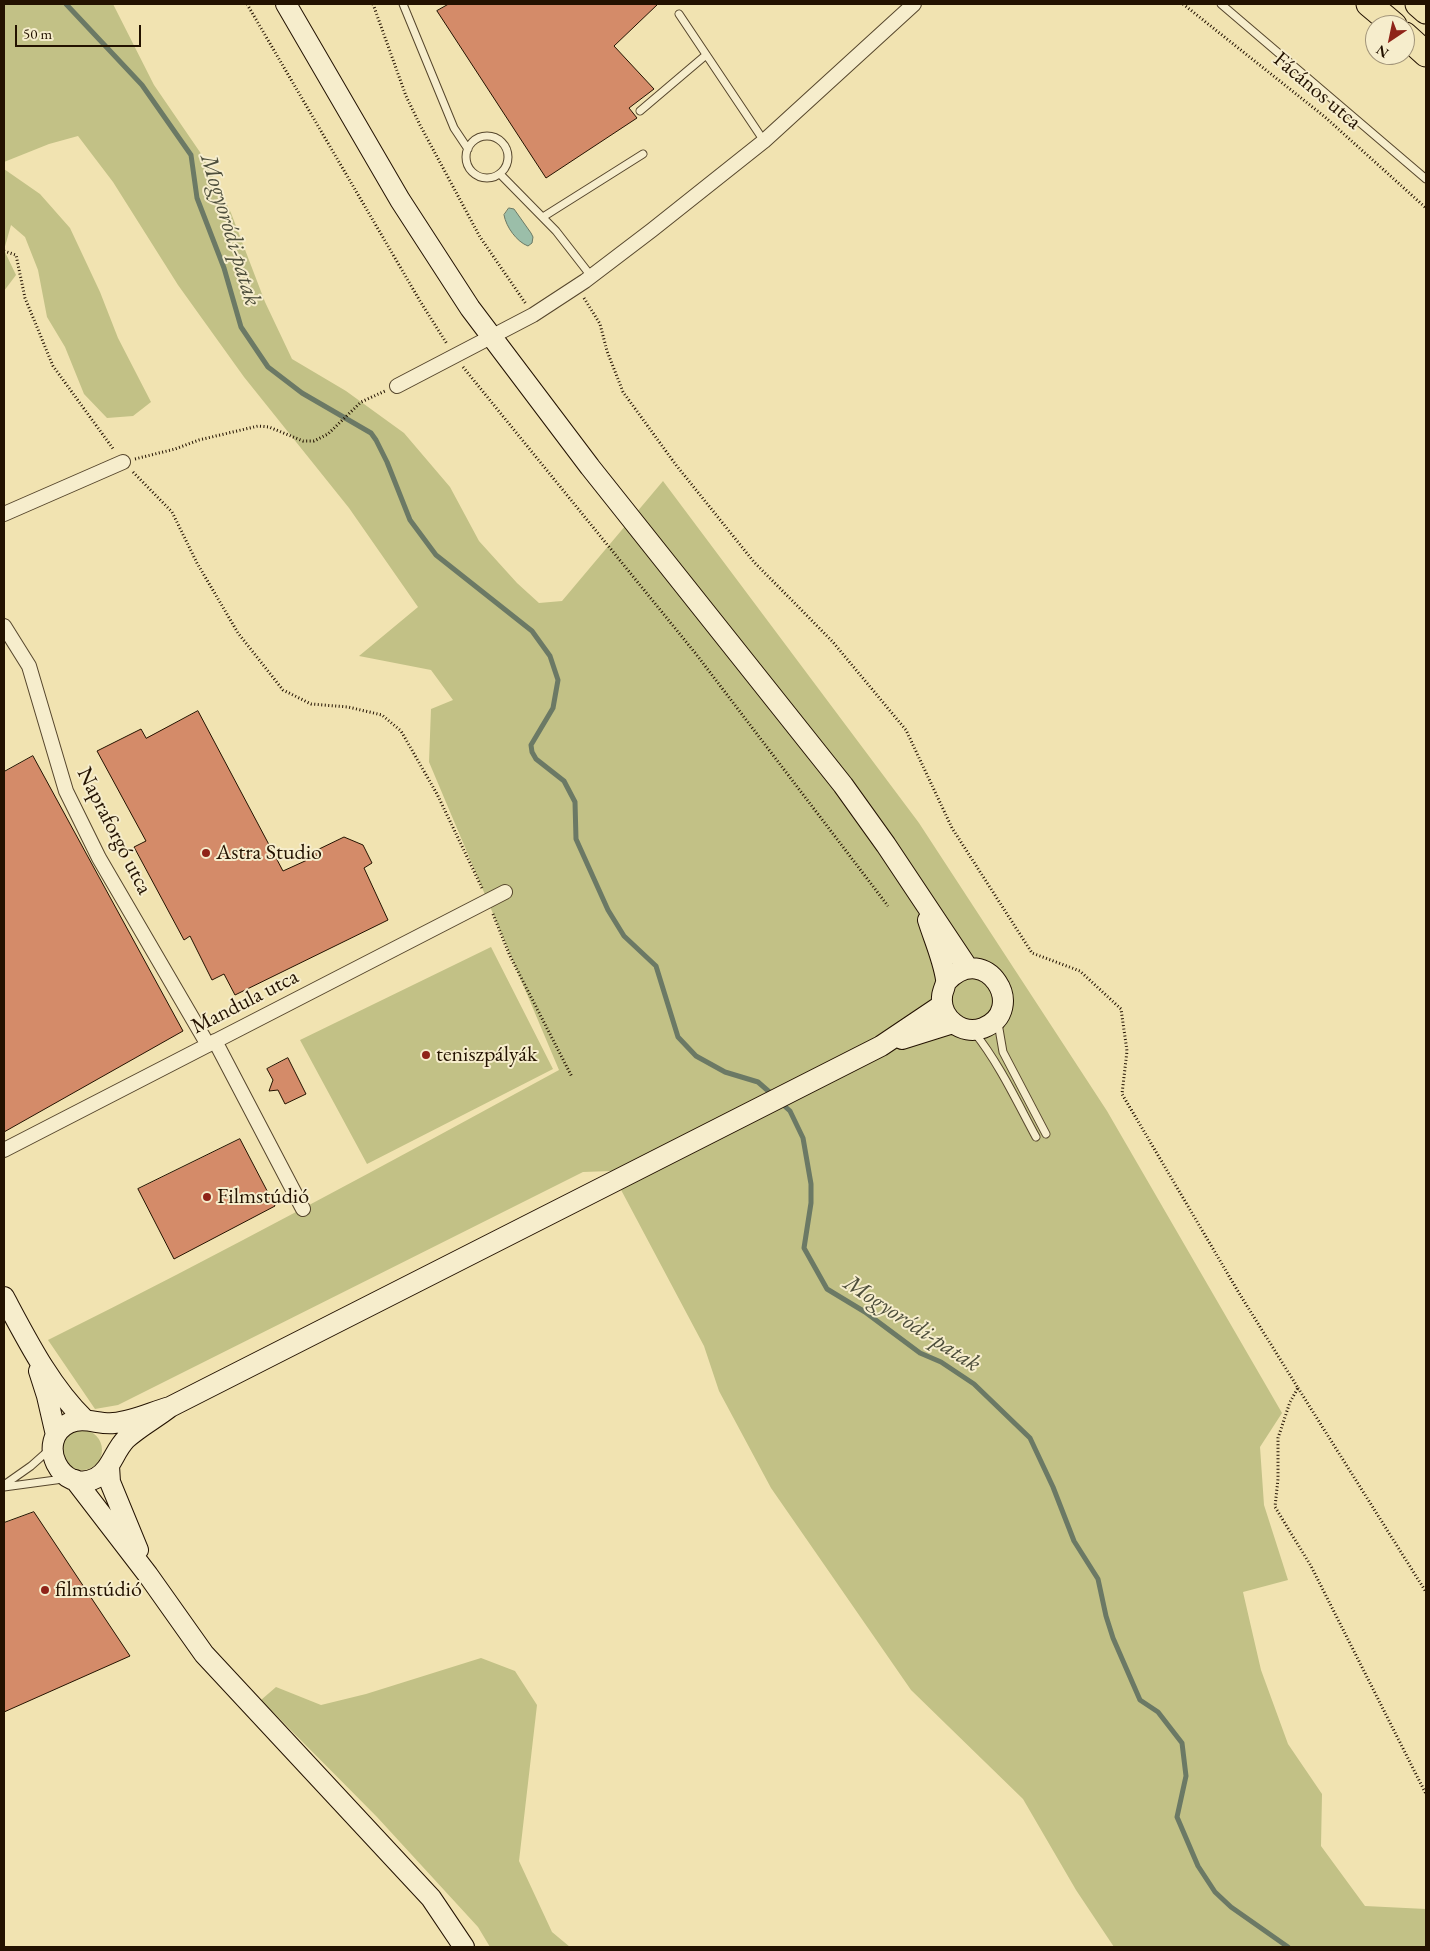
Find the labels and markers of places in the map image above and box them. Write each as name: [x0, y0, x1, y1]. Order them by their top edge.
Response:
place label: Astra Studio: [216, 840, 322, 866]
marker: Astra Studio: [200, 847, 212, 859]
place label: teniszpályák: [436, 1042, 537, 1068]
marker: teniszpályák: [420, 1049, 432, 1061]
place label: Filmstúdió: [217, 1184, 309, 1210]
marker: Filmstúdió: [201, 1191, 213, 1203]
place label: filmstúdió: [55, 1577, 142, 1603]
marker: filmstúdió: [39, 1584, 51, 1596]

